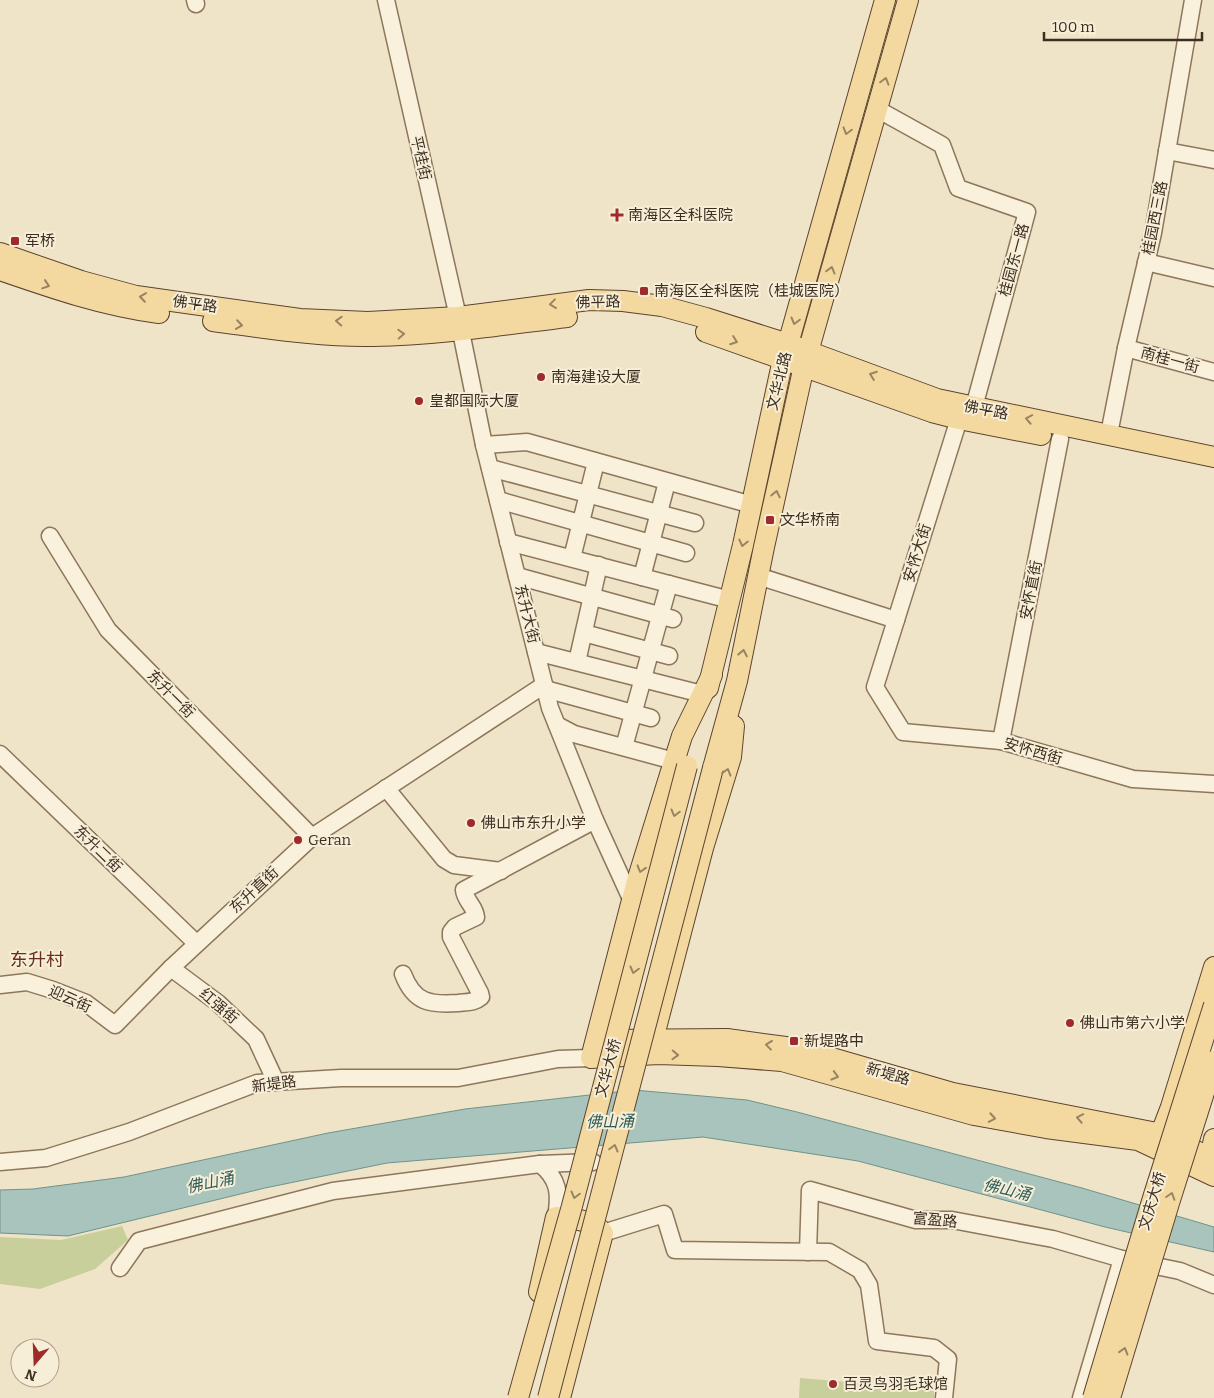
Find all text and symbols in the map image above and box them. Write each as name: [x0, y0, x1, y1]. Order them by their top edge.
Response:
scale bar: [1044, 10, 1202, 42]
text: 100 m: [1052, 18, 1095, 36]
one-way arrow: [880, 77, 890, 85]
one-way arrow: [843, 126, 853, 135]
street label: 平桂街: [407, 134, 435, 182]
street label: 桂园西三路: [1139, 179, 1171, 257]
place label: 南海区全科医院: [628, 206, 733, 224]
marker: 南海区全科医院: [610, 208, 624, 222]
street label: 桂园东一路: [996, 221, 1032, 299]
place label: 军桥: [25, 232, 55, 250]
marker: 军桥: [9, 235, 21, 247]
one-way arrow: [825, 267, 835, 275]
one-way arrow: [42, 279, 50, 289]
place label: 南海区全科医院（桂城医院）: [654, 282, 849, 300]
marker: 南海区全科医院（桂城医院）: [638, 285, 650, 297]
one-way arrow: [139, 292, 147, 303]
street label: 佛平路: [171, 292, 219, 316]
street label: 佛平路: [575, 293, 621, 311]
one-way arrow: [549, 299, 558, 309]
one-way arrow: [335, 315, 343, 326]
one-way arrow: [790, 317, 800, 325]
one-way arrow: [235, 319, 244, 329]
one-way arrow: [397, 329, 405, 340]
one-way arrow: [729, 335, 737, 345]
street label: 南桂一街: [1139, 344, 1201, 376]
street label: 文华北路: [763, 350, 795, 412]
place label: 南海建设大厦: [551, 368, 641, 386]
marker: 南海建设大厦: [535, 371, 547, 383]
one-way arrow: [869, 371, 878, 381]
place label: 皇都国际大厦: [429, 392, 519, 410]
marker: 皇都国际大厦: [413, 395, 425, 407]
street label: 佛平路: [962, 397, 1010, 423]
one-way arrow: [1025, 414, 1034, 424]
one-way arrow: [770, 489, 781, 498]
place label: 文华桥南: [780, 511, 840, 529]
marker: 文华桥南: [764, 514, 776, 526]
street label: 安怀大街: [900, 522, 934, 584]
one-way arrow: [738, 539, 749, 548]
street label: 安怀直街: [1016, 559, 1046, 621]
street label: 东升大街: [511, 583, 543, 645]
one-way arrow: [737, 649, 747, 657]
street label: 东升一街: [143, 666, 199, 722]
street label: 安怀西街: [1002, 734, 1064, 768]
one-way arrow: [721, 768, 731, 776]
one-way arrow: [670, 808, 681, 817]
place label: 佛山市东升小学: [481, 814, 586, 832]
marker: 佛山市东升小学: [465, 817, 477, 829]
street label: 东升二街: [70, 822, 126, 876]
place label: Geran: [308, 831, 352, 849]
marker: Geran: [292, 834, 304, 846]
street label: 东升直街: [226, 863, 282, 917]
one-way arrow: [637, 864, 647, 872]
district label: 东升村: [10, 949, 64, 971]
one-way arrow: [629, 966, 640, 975]
street label: 迎云街: [46, 982, 94, 1016]
street label: 红强街: [196, 985, 242, 1027]
place label: 佛山市第六小学: [1080, 1014, 1185, 1032]
marker: 佛山市第六小学: [1064, 1017, 1076, 1029]
place label: 新堤路中: [804, 1032, 864, 1050]
marker: 新堤路中: [788, 1035, 800, 1047]
street label: 文华大桥: [592, 1037, 624, 1099]
one-way arrow: [765, 1040, 773, 1051]
one-way arrow: [671, 1049, 679, 1060]
street label: 新堤路: [864, 1059, 912, 1089]
one-way arrow: [830, 1070, 839, 1080]
street label: 新堤路: [250, 1072, 298, 1096]
water label: 佛山涌: [586, 1112, 636, 1131]
one-way arrow: [987, 1113, 996, 1123]
one-way arrow: [1076, 1113, 1085, 1124]
one-way arrow: [608, 1144, 618, 1152]
water label: 佛山涌: [185, 1168, 238, 1197]
street label: 文庆大桥: [1135, 1170, 1169, 1232]
water label: 佛山涌: [981, 1175, 1034, 1205]
one-way arrow: [570, 1191, 581, 1199]
one-way arrow: [1165, 1192, 1175, 1200]
street label: 富盈路: [912, 1209, 958, 1231]
north arrow: [10, 1338, 60, 1388]
one-way arrow: [1119, 1348, 1129, 1356]
text: N: [23, 1365, 39, 1385]
place label: 百灵鸟羽毛球馆: [843, 1375, 948, 1393]
marker: 百灵鸟羽毛球馆: [827, 1378, 839, 1390]

